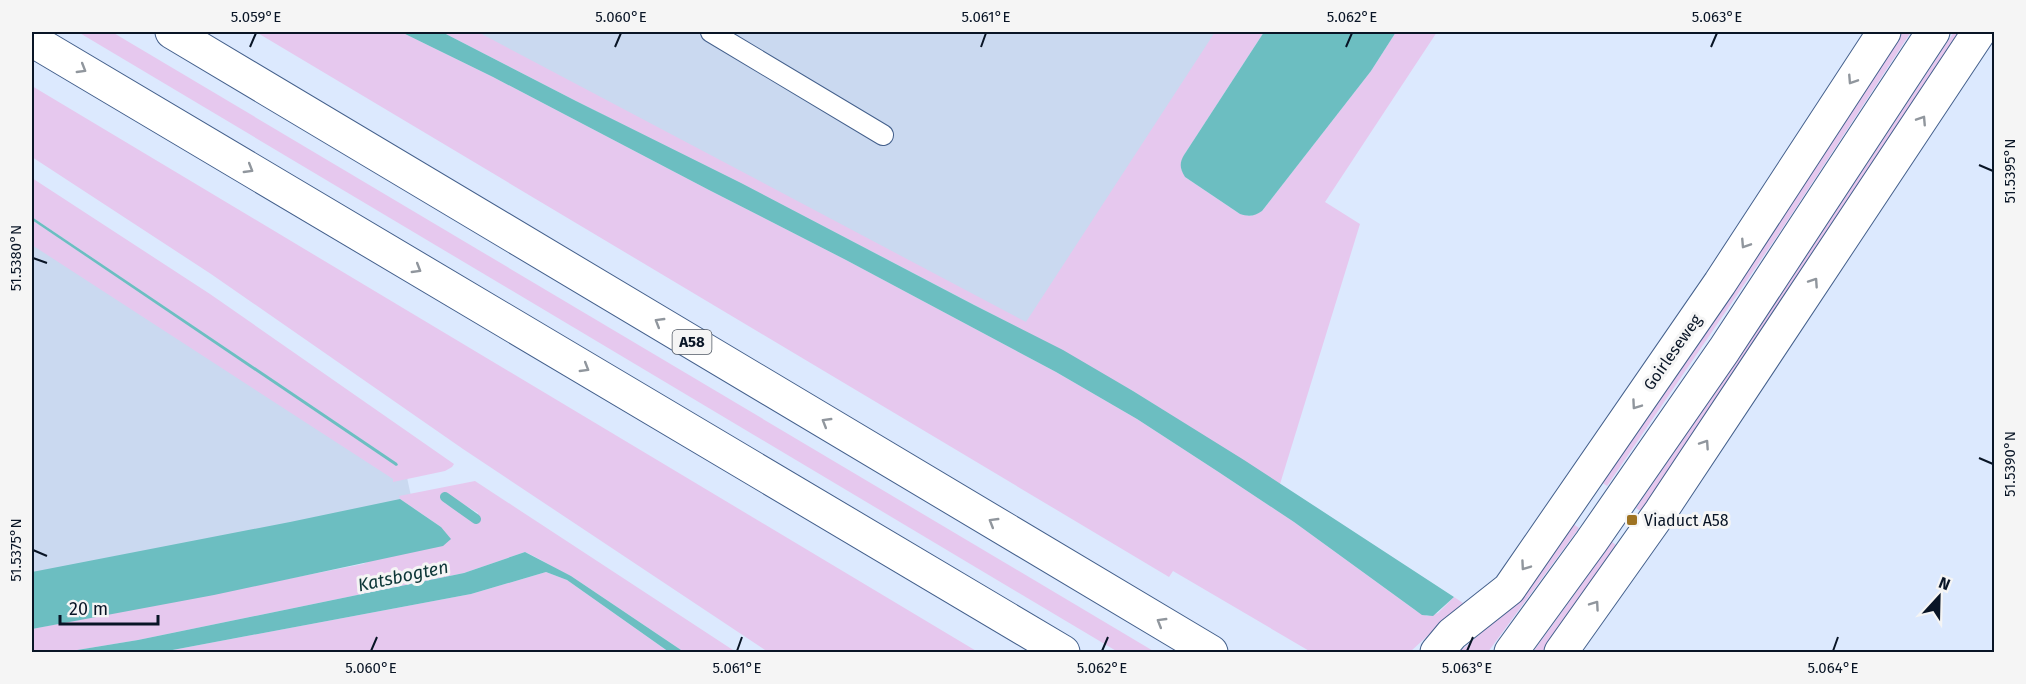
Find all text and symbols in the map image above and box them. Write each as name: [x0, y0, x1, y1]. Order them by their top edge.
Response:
text: 5.059°E: [231, 8, 281, 26]
text: 5.060°E: [595, 8, 647, 26]
text: 5.061°E: [962, 8, 1010, 26]
text: 5.062°E: [1327, 8, 1377, 26]
text: 5.063°E: [1692, 8, 1742, 26]
one-way arrow: [76, 62, 86, 74]
one-way arrow: [1848, 74, 1859, 85]
one-way arrow: [1914, 115, 1925, 126]
text: 51.5395°N: [2001, 138, 2019, 204]
one-way arrow: [243, 162, 253, 173]
text: 51.5380°N: [7, 225, 25, 291]
one-way arrow: [1742, 237, 1753, 248]
one-way arrow: [411, 261, 421, 273]
one-way arrow: [1806, 278, 1818, 288]
street label: Goirleseweg: [1639, 310, 1706, 394]
one-way arrow: [655, 318, 665, 330]
road number: A58: [672, 330, 712, 354]
one-way arrow: [579, 361, 589, 373]
one-way arrow: [1632, 398, 1643, 409]
one-way arrow: [822, 418, 832, 430]
text: 51.5390°N: [2001, 431, 2019, 497]
one-way arrow: [1698, 440, 1709, 451]
place label: Viaduct A58: [1644, 511, 1729, 530]
marker: Viaduct A58: [1625, 513, 1639, 527]
text: 51.5375°N: [7, 518, 25, 582]
one-way arrow: [989, 518, 999, 530]
water label: Katsbogten: [356, 556, 450, 596]
one-way arrow: [1521, 559, 1532, 570]
north arrow: [1909, 567, 1969, 627]
text: N: [1936, 573, 1953, 594]
scale bar: [60, 588, 158, 626]
text: 20 m: [69, 598, 108, 620]
one-way arrow: [1587, 600, 1598, 611]
one-way arrow: [1157, 618, 1167, 630]
text: 5.060°E: [345, 659, 397, 677]
text: 5.061°E: [713, 659, 761, 677]
text: 5.062°E: [1077, 659, 1127, 677]
text: 5.063°E: [1442, 659, 1492, 677]
text: 5.064°E: [1807, 659, 1859, 677]

